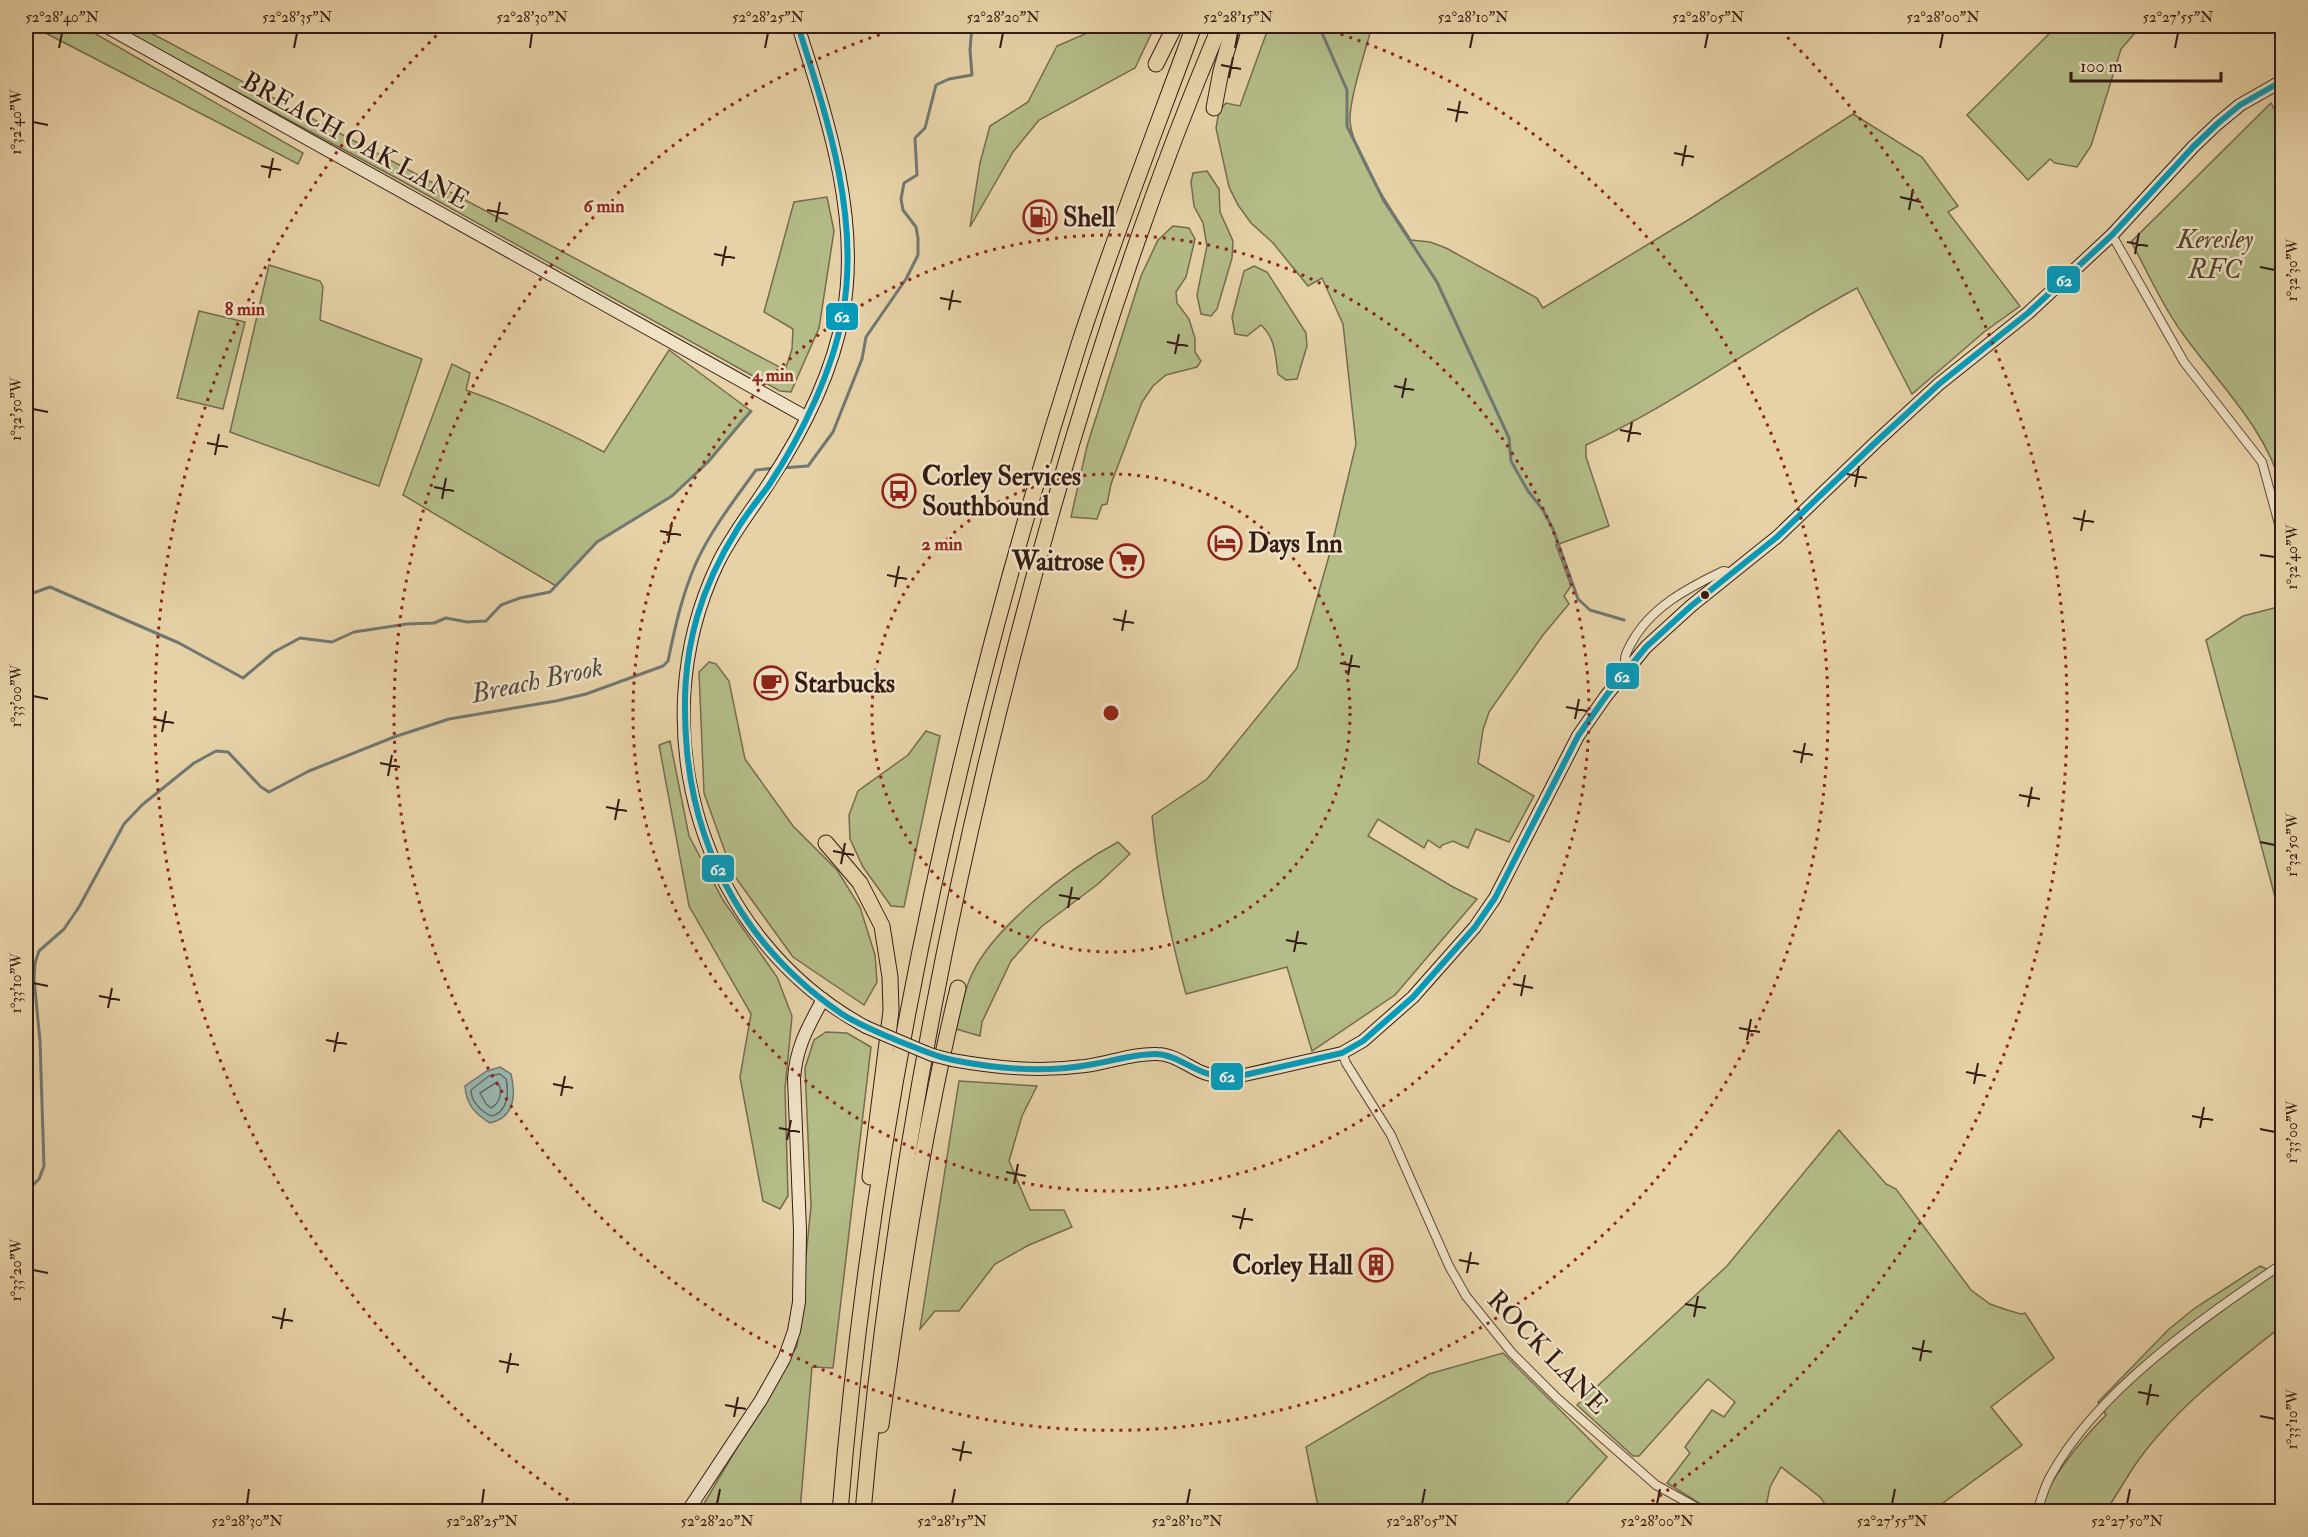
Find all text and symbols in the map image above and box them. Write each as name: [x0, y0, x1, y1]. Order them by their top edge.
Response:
text: 52°28'40"N: [25, 8, 99, 27]
text: 52°28'35"N: [262, 8, 333, 27]
text: 52°28'30"N: [496, 8, 568, 27]
text: 52°28'25"N: [732, 8, 805, 27]
text: 52°28'20"N: [966, 8, 1040, 27]
text: 52°28'15"N: [1203, 8, 1273, 27]
text: 52°28'10"N: [1438, 8, 1509, 27]
text: 52°28'05"N: [1672, 8, 1745, 27]
text: 52°28'00"N: [1906, 8, 1980, 27]
text: 52°27'55"N: [2143, 8, 2214, 27]
scale bar: [2071, 45, 2221, 83]
text: 100 m: [2080, 55, 2123, 78]
street label: BREACH OAK LANE: [236, 65, 475, 217]
text: 1°32'40"W: [7, 89, 26, 155]
text: 6 min: [584, 195, 625, 218]
fuel station icon: Shell: [1022, 199, 1058, 235]
place label: Shell: [1063, 202, 1116, 234]
park label: Keresley RFC: [2175, 224, 2253, 286]
text: 1°32'30"W: [2283, 238, 2302, 302]
line badge: 62: [2046, 265, 2081, 294]
text: 62: [2056, 271, 2072, 291]
text: 8 min: [225, 298, 266, 321]
line badge: 62: [825, 302, 859, 331]
text: 62: [834, 307, 850, 327]
text: 4 min: [751, 364, 794, 387]
text: 1°32'50"W: [7, 376, 26, 441]
place label: Corley Services Southbound: [922, 461, 1081, 523]
bus stop icon: Corley Services Southbound: [881, 473, 917, 509]
text: 1°32'40"W: [2283, 524, 2302, 590]
hotel icon: Days Inn: [1207, 525, 1243, 561]
place label: Days Inn: [1248, 528, 1343, 561]
text: 2 min: [922, 533, 963, 556]
supermarket icon: Waitrose: [1109, 543, 1145, 579]
place label: Waitrose: [1011, 546, 1104, 578]
unlabelled marker: [1699, 589, 1711, 601]
water label: Breach Brook: [466, 650, 606, 711]
line badge: 62: [1605, 662, 1640, 690]
text: 1°33'00"W: [7, 664, 26, 728]
cafe icon: Starbucks: [753, 665, 789, 701]
text: 62: [1614, 667, 1630, 687]
place label: Starbucks: [794, 668, 895, 700]
centre of rings: [1101, 703, 1121, 723]
text: 1°32'50"W: [2283, 812, 2302, 877]
line badge: 62: [701, 854, 735, 883]
text: 62: [710, 860, 726, 880]
text: 1°33'10"W: [7, 952, 26, 1013]
line badge: 62: [1210, 1062, 1244, 1091]
text: 62: [1219, 1067, 1235, 1087]
text: 1°33'00"W: [2283, 1100, 2302, 1164]
text: 1°33'20"W: [7, 1238, 26, 1302]
building icon: Corley Hall: [1358, 1247, 1394, 1283]
place label: Corley Hall: [1232, 1250, 1353, 1283]
street label: ROCK LANE: [1480, 1284, 1614, 1421]
text: 1°33'10"W: [2283, 1388, 2302, 1449]
text: 52°28'30"N: [211, 1512, 283, 1531]
text: 52°28'25"N: [446, 1512, 519, 1531]
text: 52°28'20"N: [680, 1512, 754, 1531]
text: 52°28'15"N: [917, 1512, 987, 1531]
text: 52°28'10"N: [1152, 1512, 1223, 1531]
text: 52°28'05"N: [1386, 1512, 1459, 1531]
text: 52°28'00"N: [1620, 1512, 1694, 1531]
text: 52°27'55"N: [1857, 1512, 1928, 1531]
text: 52°27'50"N: [2091, 1512, 2163, 1531]

